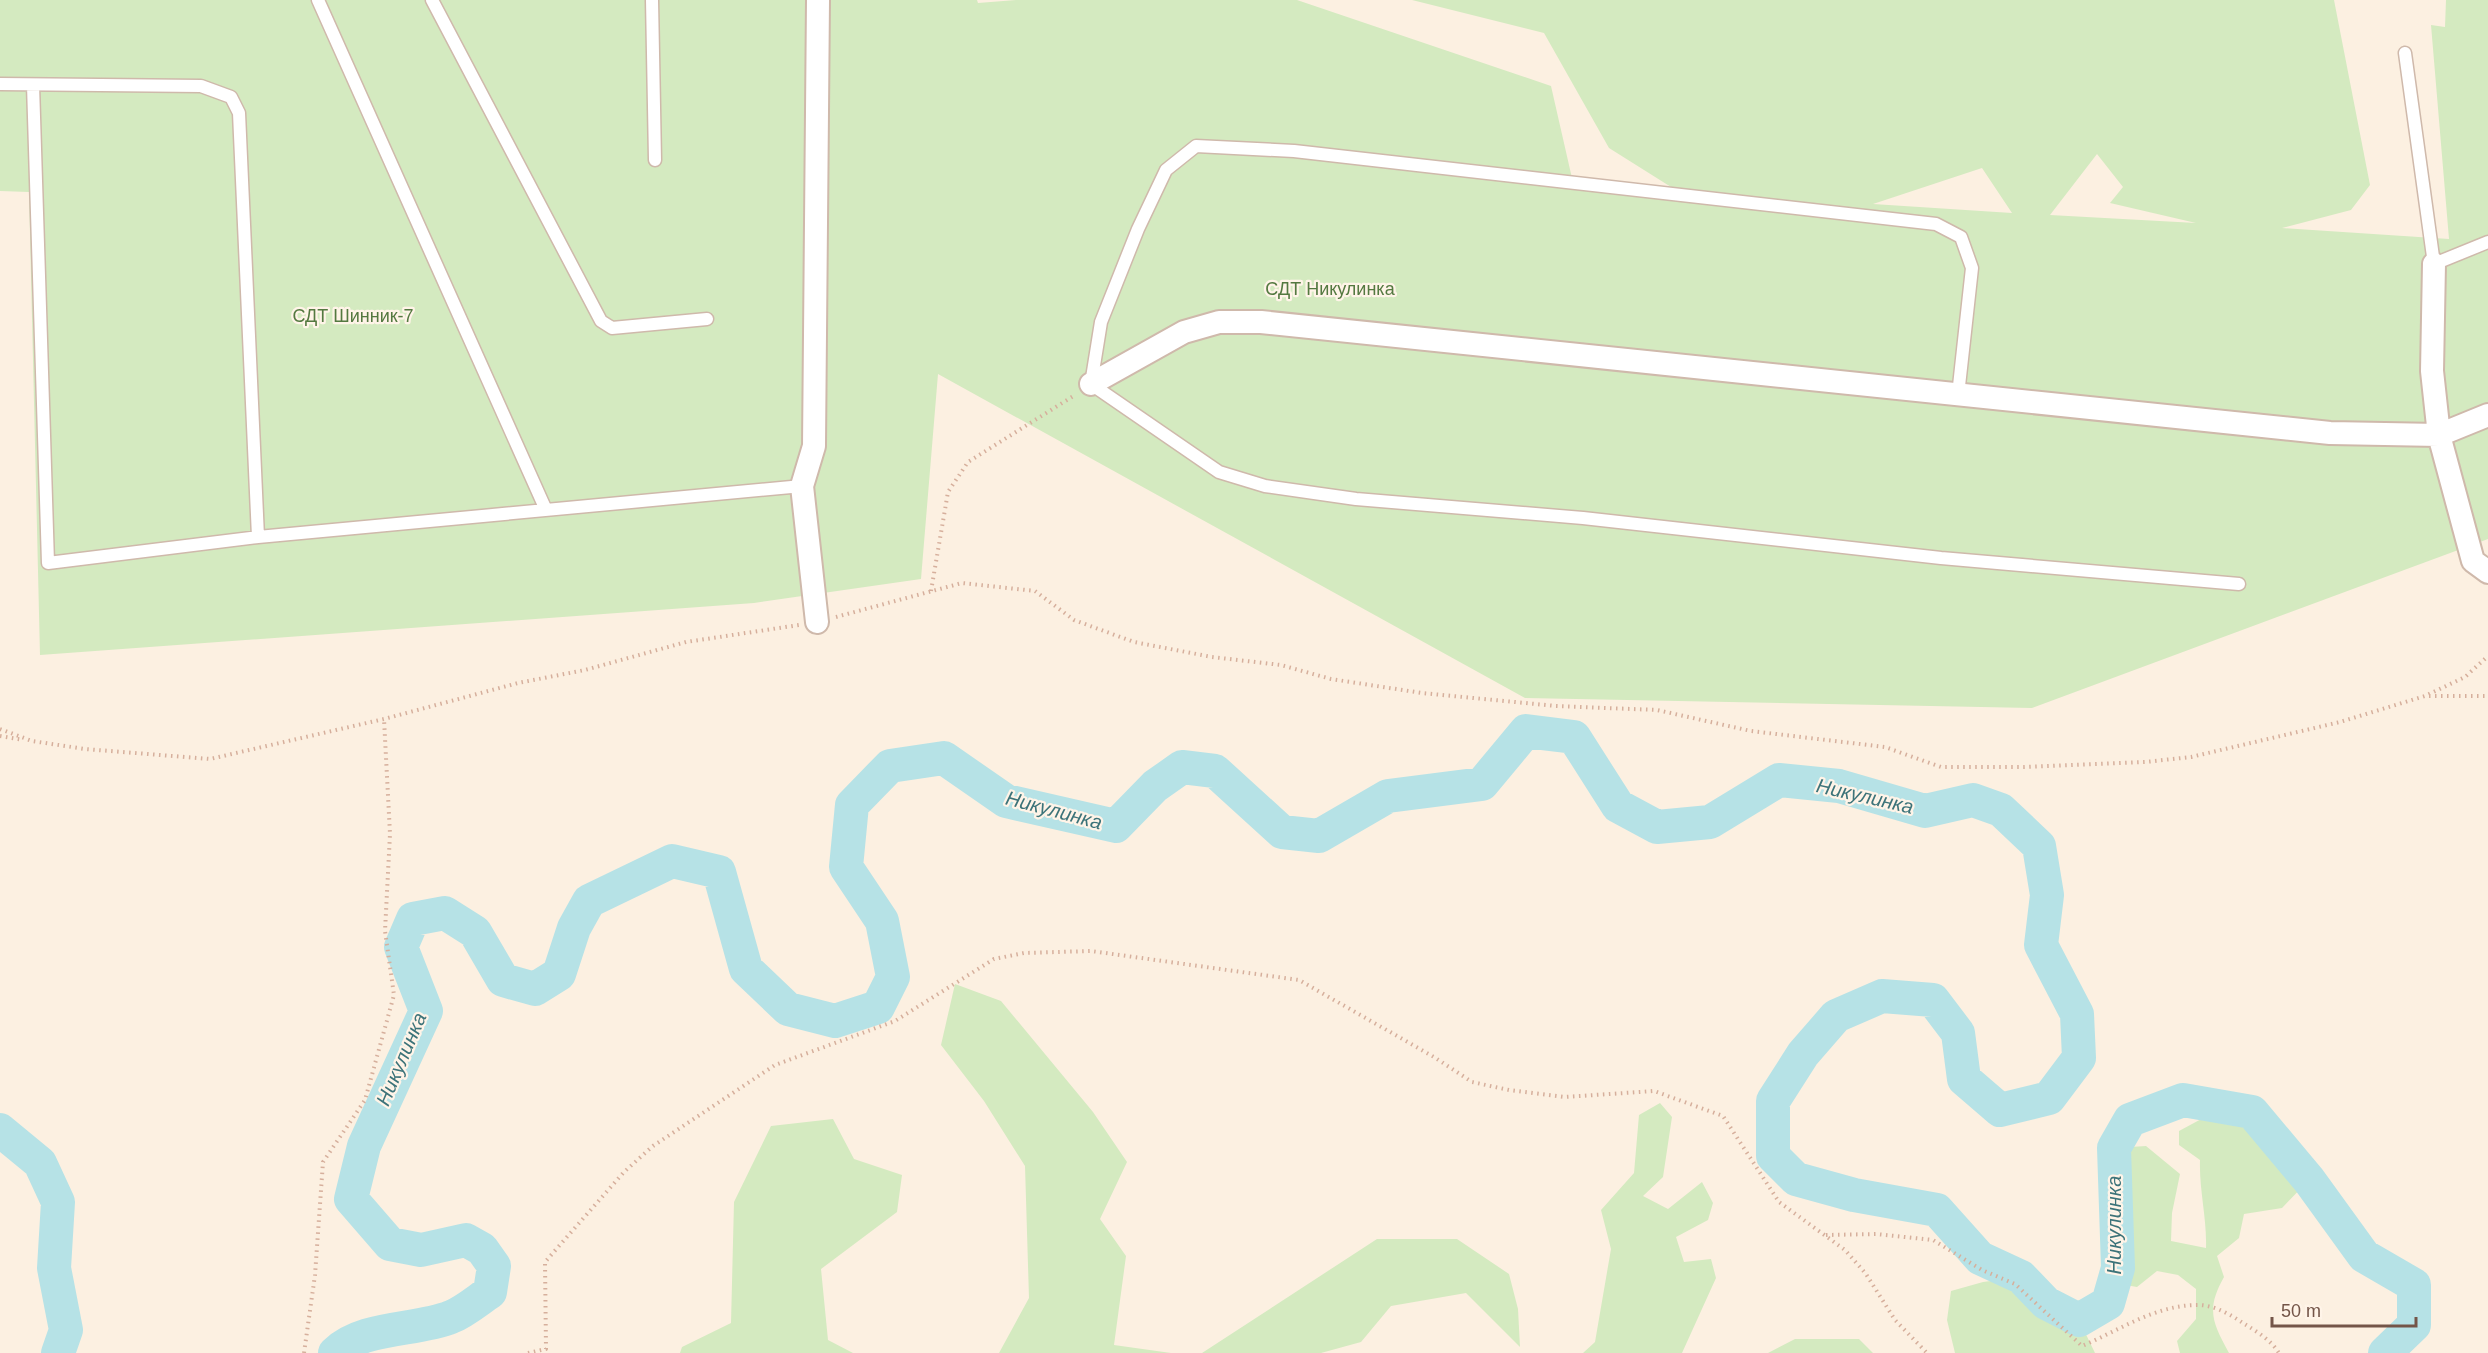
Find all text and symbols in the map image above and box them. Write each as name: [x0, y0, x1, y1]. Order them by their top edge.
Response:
park label: СДТ Никулинка: [1265, 279, 1396, 299]
park label: СДТ Шинник-7: [292, 306, 414, 326]
water label: Никулинка: [1814, 774, 1916, 818]
water label: Никулинка: [1003, 787, 1105, 833]
water label: Никулинка: [372, 1009, 430, 1109]
water label: Никулинка: [2103, 1176, 2125, 1274]
scale bar: [2272, 1290, 2416, 1328]
text: 50 m: [2281, 1301, 2321, 1321]

